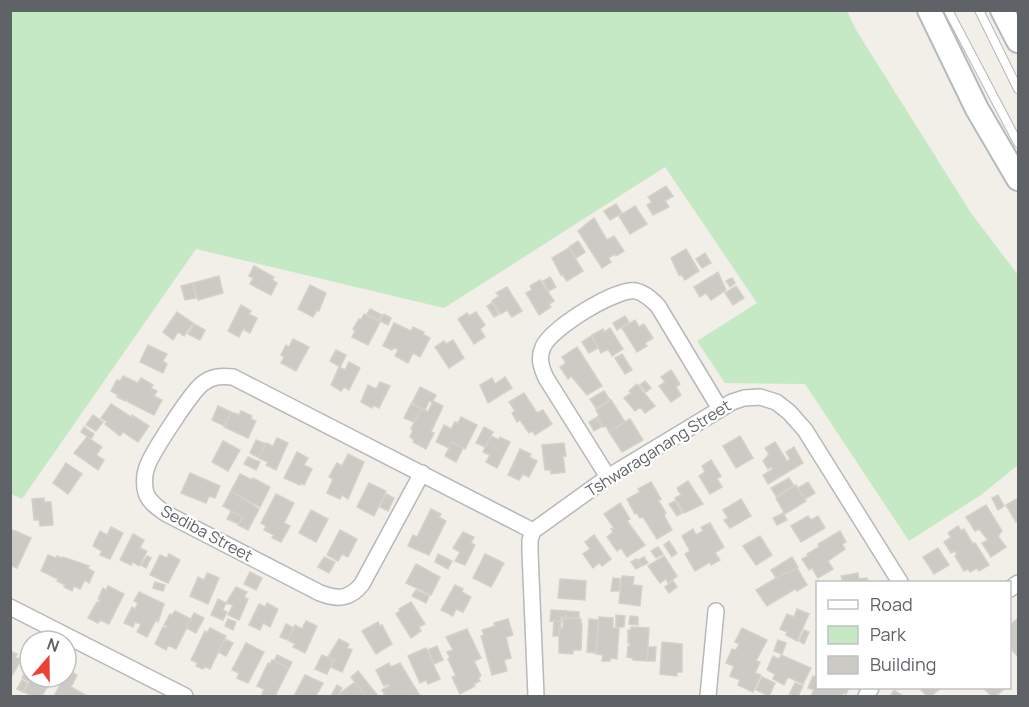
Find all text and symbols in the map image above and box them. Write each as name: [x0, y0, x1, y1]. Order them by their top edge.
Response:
street label: Tshwaraganang Street: [581, 394, 735, 502]
street label: Sediba Street: [157, 500, 257, 566]
legend: [816, 581, 1011, 689]
text: Road: [870, 592, 913, 616]
text: Park: [870, 622, 907, 646]
north arrow: [18, 629, 78, 689]
text: N: [44, 633, 62, 657]
text: Building: [870, 652, 936, 676]

